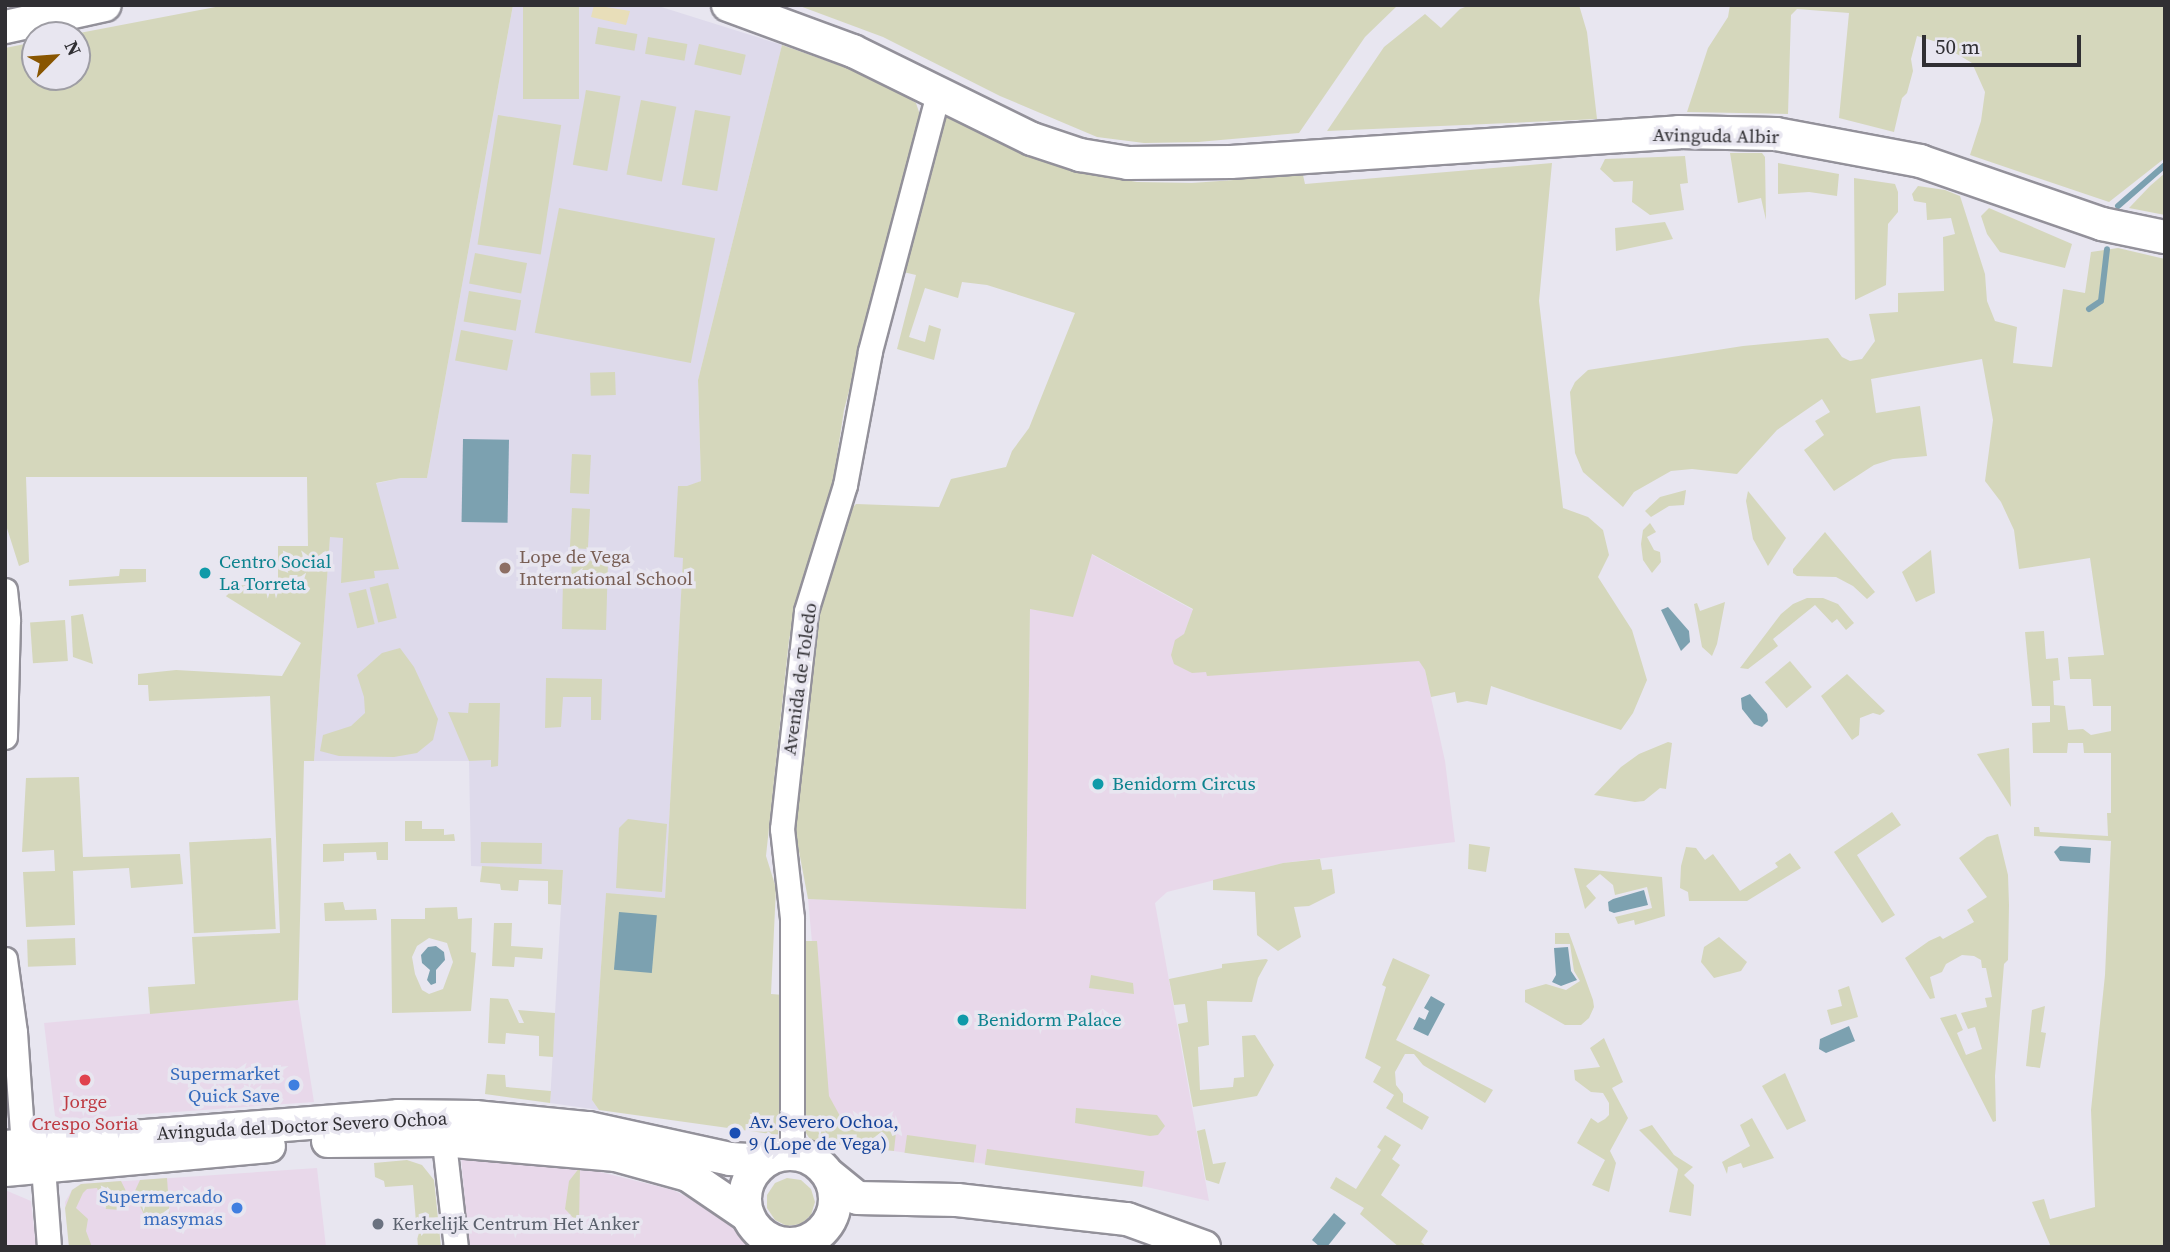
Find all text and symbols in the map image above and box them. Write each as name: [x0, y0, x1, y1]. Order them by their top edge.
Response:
north arrow: [21, 21, 91, 91]
scale bar: [1925, 21, 2084, 65]
text: 50 m: [1935, 32, 1980, 61]
text: N: [59, 36, 88, 60]
street label: Avinguda Albir: [1653, 123, 1779, 149]
place label: Lope de Vega International School: [519, 546, 693, 590]
place label: Centro Social La Torreta: [219, 551, 331, 595]
marker: Lope de Vega International School: [497, 560, 513, 576]
marker: Centro Social La Torreta: [197, 565, 213, 581]
street label: Avenida de Toledo: [778, 601, 822, 757]
place label: Benidorm Circus: [1112, 773, 1256, 795]
marker: Benidorm Circus: [1090, 776, 1106, 792]
place label: Benidorm Palace: [977, 1009, 1122, 1031]
marker: Benidorm Palace: [955, 1012, 971, 1028]
place label: Supermarket Quick Save: [170, 1063, 280, 1107]
marker: Jorge Crespo Soria: [77, 1072, 93, 1088]
marker: Supermarket Quick Save: [286, 1077, 302, 1093]
place label: Jorge Crespo Soria: [31, 1091, 139, 1135]
street label: Avinguda del Doctor Severo Ochoa: [156, 1107, 448, 1145]
place label: Av. Severo Ochoa, 9 (Lope de Vega): [749, 1111, 899, 1155]
marker: Av. Severo Ochoa, 9 (Lope de Vega): [727, 1125, 743, 1141]
place label: Supermercado masymas: [99, 1186, 223, 1230]
marker: Supermercado masymas: [229, 1200, 245, 1216]
place label: Kerkelijk Centrum Het Anker: [392, 1213, 639, 1235]
marker: Kerkelijk Centrum Het Anker: [370, 1216, 386, 1232]

